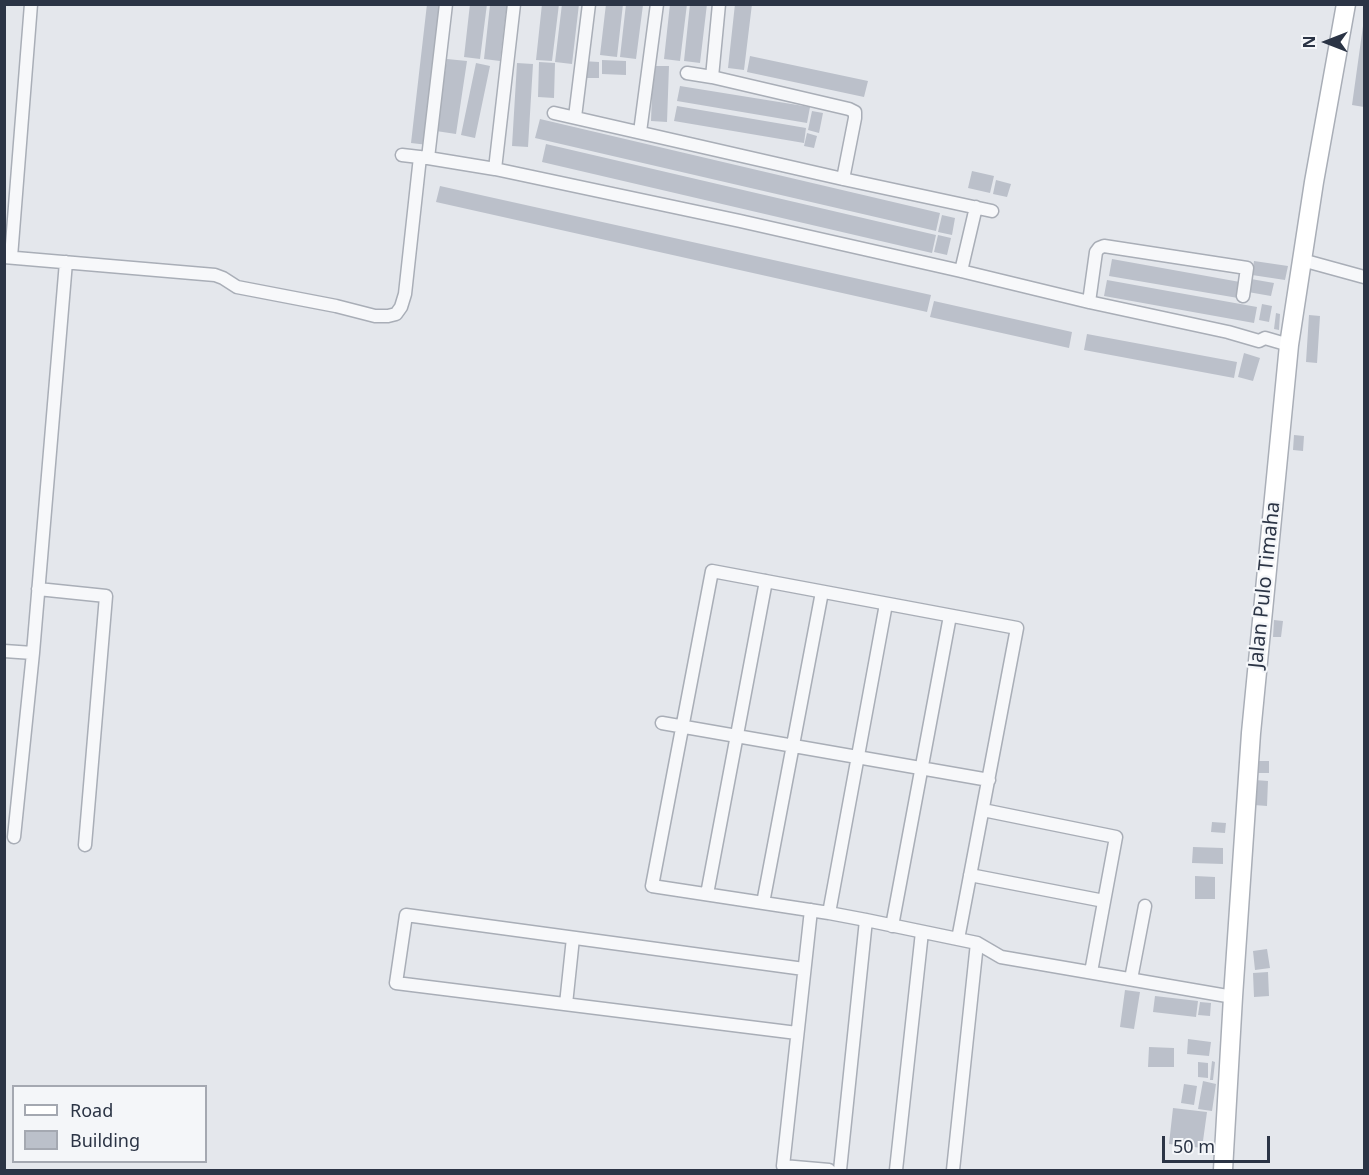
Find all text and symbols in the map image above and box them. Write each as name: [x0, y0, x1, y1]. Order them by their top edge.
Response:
north arrow: [1297, 12, 1357, 72]
text: N: [1298, 36, 1320, 49]
street label: Jalan Pulo Timaha: [1244, 501, 1286, 669]
legend: [12, 1085, 207, 1163]
text: Road: [70, 1098, 113, 1122]
scale bar: [1165, 1124, 1273, 1162]
text: Building: [70, 1128, 140, 1152]
text: 50 m: [1173, 1134, 1215, 1158]

